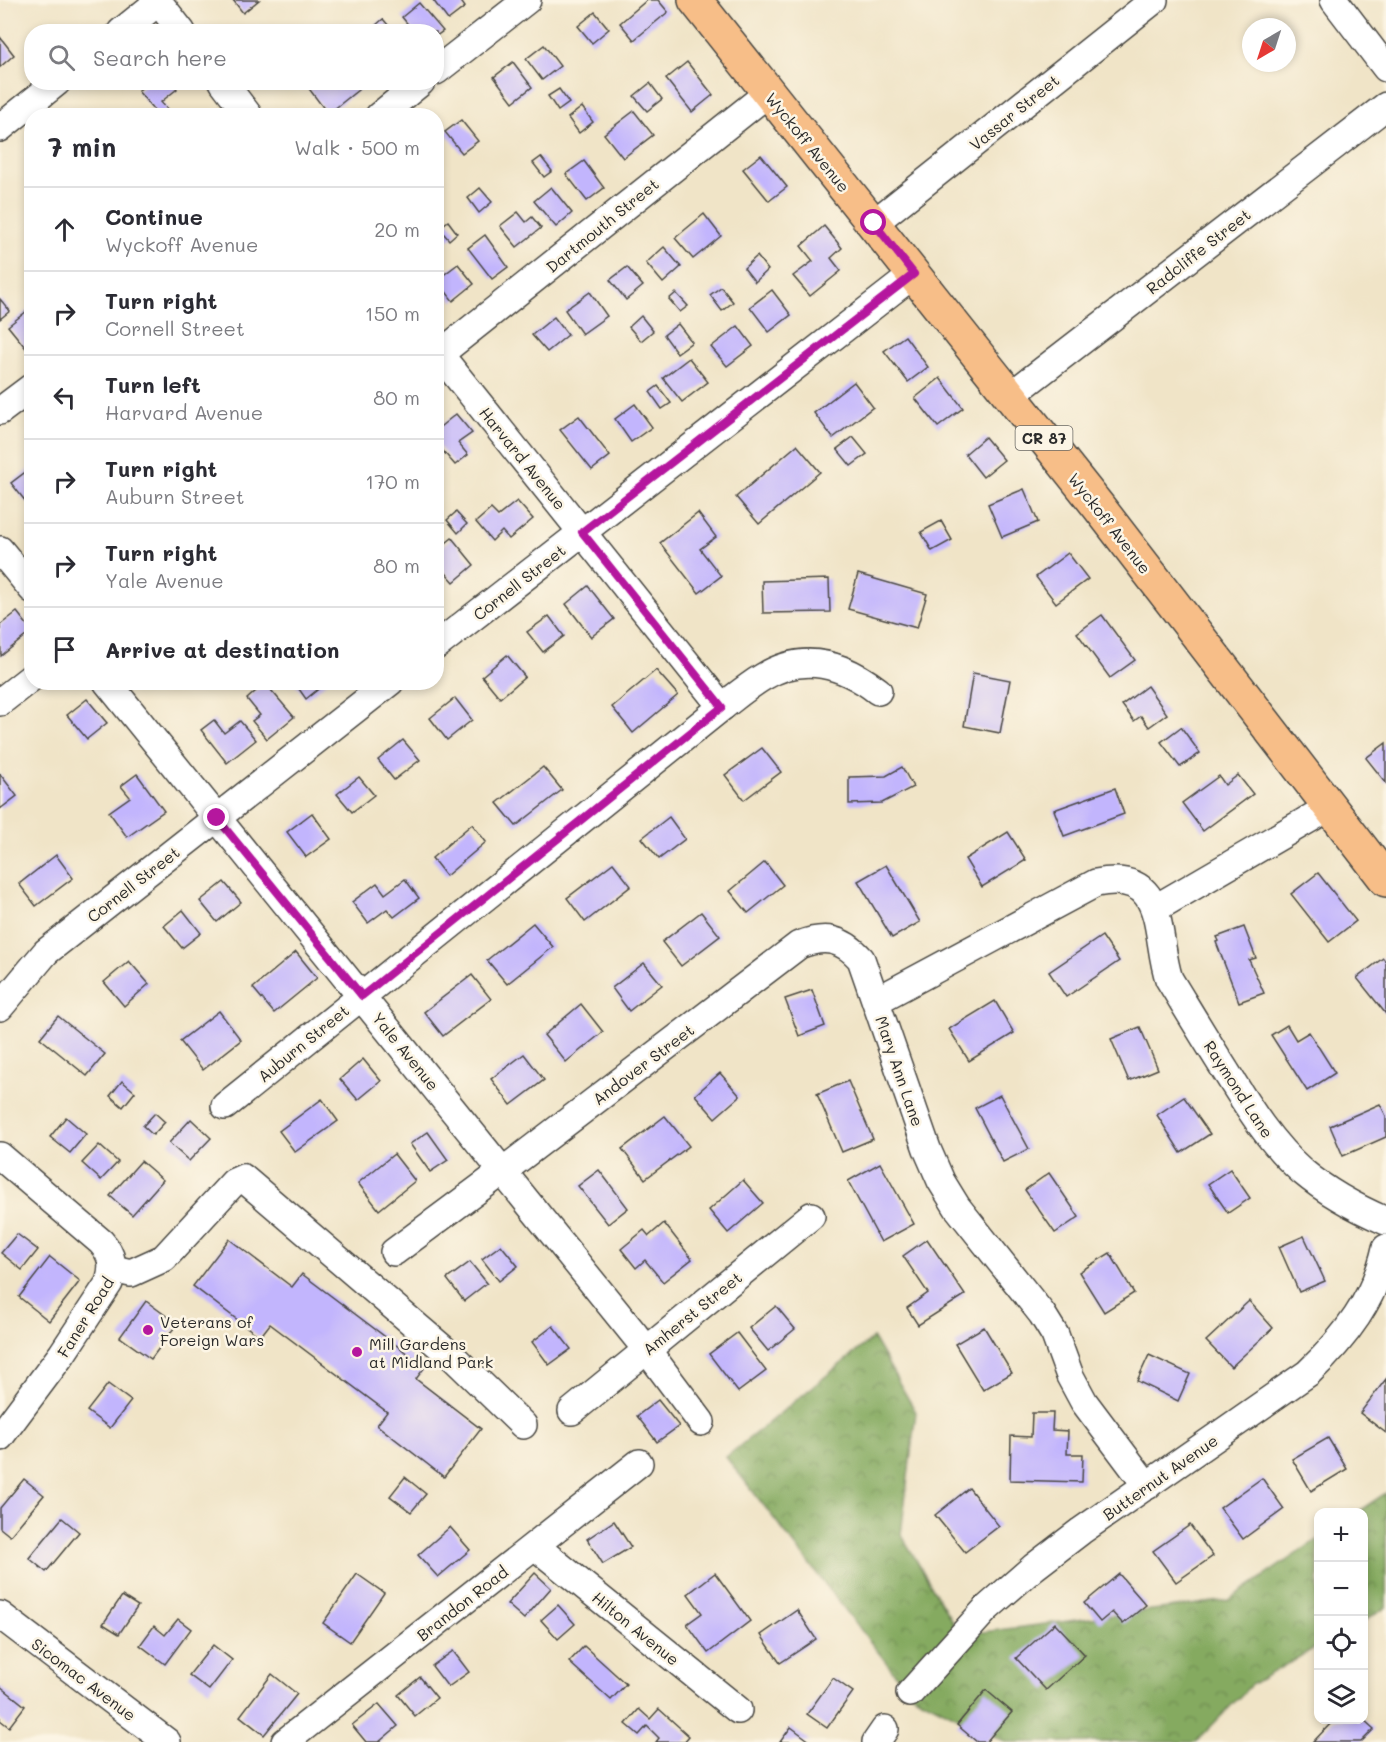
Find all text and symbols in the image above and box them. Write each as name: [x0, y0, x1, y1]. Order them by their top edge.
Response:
north arrow: [1242, 18, 1296, 72]
search box: [24, 24, 444, 90]
icon: search: [45, 41, 78, 74]
text: Search here: [93, 43, 227, 72]
street label: Vassar Street: [965, 69, 1063, 155]
street label: Wyckoff Avenue: [761, 88, 855, 196]
text: 7 min: [48, 130, 116, 164]
text: Walk · 500 m: [294, 134, 420, 160]
street label: Dartmouth Street: [541, 173, 663, 277]
text: Continue: [105, 202, 203, 231]
street label: Radcliffe Street: [1141, 204, 1255, 298]
route start: [860, 209, 886, 235]
icon: ahead: [48, 213, 81, 246]
text: 20 m: [374, 216, 420, 242]
text: Wyckoff Avenue: [105, 231, 258, 257]
text: Turn right: [105, 286, 217, 315]
icon: right: [48, 297, 81, 330]
text: 150 m: [365, 300, 420, 326]
text: Cornell Street: [105, 315, 245, 341]
text: Turn left: [105, 370, 201, 399]
icon: left: [48, 381, 81, 414]
text: 80 m: [373, 384, 420, 410]
text: Harvard Avenue: [105, 399, 263, 425]
street label: Harvard Avenue: [475, 402, 571, 514]
road number: CR 87: [1016, 426, 1072, 450]
text: Turn right: [105, 454, 217, 483]
icon: right: [48, 465, 81, 498]
text: 170 m: [365, 468, 420, 494]
street label: Wyckoff Avenue: [1064, 468, 1156, 578]
text: Auburn Street: [105, 483, 245, 509]
text: Turn right: [105, 538, 217, 567]
street label: Cornell Street: [468, 539, 570, 625]
icon: right: [48, 549, 81, 582]
text: 80 m: [373, 552, 420, 578]
text: Yale Avenue: [105, 567, 224, 593]
icon: arrive: [48, 633, 81, 666]
text: Arrive at destination: [105, 635, 340, 664]
route end: [203, 804, 229, 830]
street label: Cornell Street: [82, 841, 184, 927]
street label: Auburn Street: [253, 1000, 353, 1086]
street label: Yale Avenue: [368, 1008, 444, 1094]
street label: Mary Ann Lane: [871, 1013, 929, 1129]
street label: Andover Street: [588, 1019, 698, 1109]
street label: Raymond Lane: [1200, 1036, 1278, 1142]
street label: Amherst Street: [638, 1267, 746, 1359]
street label: Faner Road: [52, 1273, 118, 1361]
place label: Veterans of Foreign Wars: [160, 1311, 264, 1350]
marker: Veterans of Foreign Wars: [141, 1323, 155, 1337]
place label: Mill Gardens at Midland Park: [369, 1333, 493, 1372]
marker: Mill Gardens at Midland Park: [350, 1345, 364, 1359]
street label: Butternut Avenue: [1098, 1429, 1222, 1525]
map controls: [1314, 1508, 1368, 1724]
button: +: [1314, 1508, 1368, 1562]
street label: Brandon Road: [412, 1561, 512, 1645]
button: −: [1314, 1562, 1368, 1616]
street label: Hilton Avenue: [588, 1586, 684, 1670]
button: locate: [1314, 1616, 1368, 1670]
street label: Sicomac Avenue: [28, 1633, 140, 1725]
button: layers: [1314, 1670, 1368, 1724]

